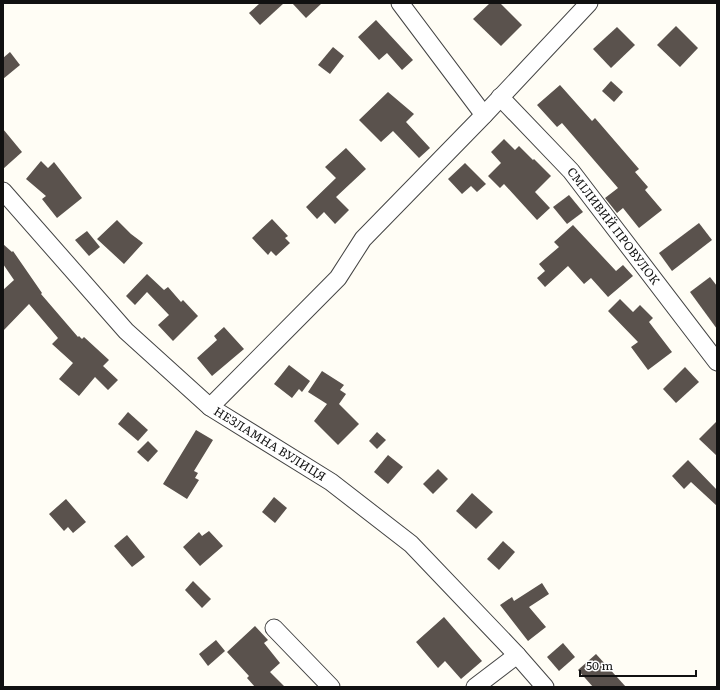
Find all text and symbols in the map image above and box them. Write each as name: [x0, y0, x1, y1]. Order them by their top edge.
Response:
street label: СМІЛИВИЙ ПРОВУЛОК: [563, 163, 665, 288]
street label: НЕЗЛАМНА ВУЛИЦЯ: [211, 402, 330, 485]
scale bar: [580, 652, 696, 678]
text: 50 m: [586, 656, 613, 674]

